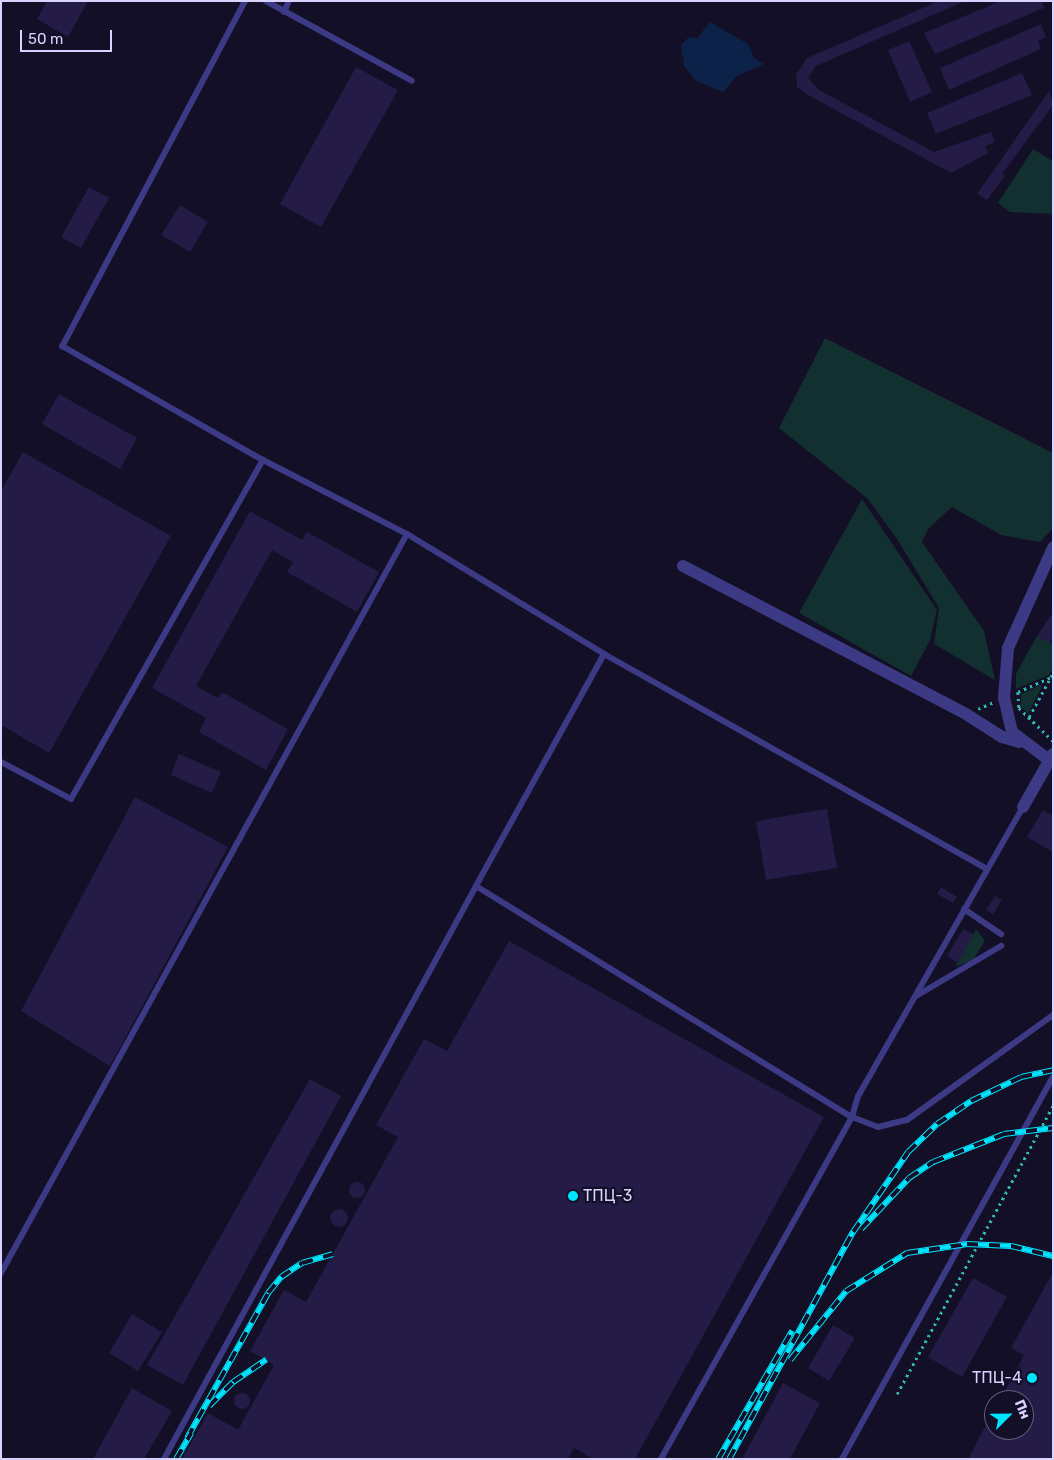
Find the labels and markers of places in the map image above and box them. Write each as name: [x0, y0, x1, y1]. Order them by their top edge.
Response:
place label: ТПЦ-3: [583, 1186, 632, 1206]
marker: ТПЦ-3: [567, 1190, 579, 1202]
place label: ТПЦ-4: [972, 1368, 1022, 1388]
marker: ТПЦ-4: [1026, 1372, 1038, 1384]

